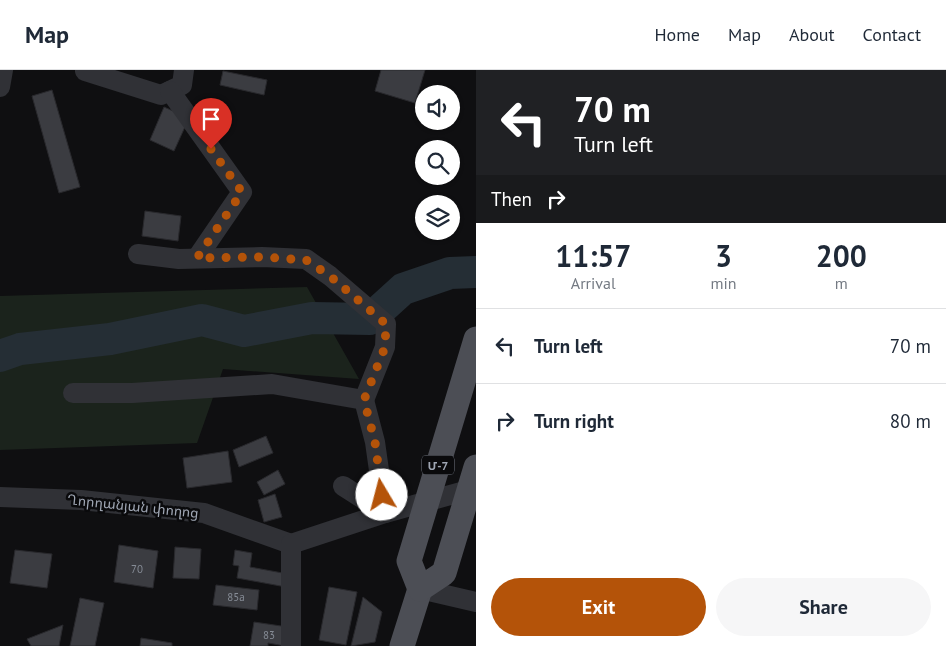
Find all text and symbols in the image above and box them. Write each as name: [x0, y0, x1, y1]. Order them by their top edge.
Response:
text: Map: [25, 19, 69, 50]
text: Home: [654, 23, 700, 46]
text: Map: [728, 23, 761, 46]
text: About: [789, 23, 835, 46]
text: Contact: [863, 23, 921, 46]
map controls: [415, 85, 460, 240]
button: sound: [415, 85, 460, 130]
text: 70 m: [574, 86, 651, 132]
icon: left: [491, 90, 556, 155]
pin: [190, 98, 232, 149]
icon: arrive: [197, 105, 225, 133]
text: Turn left: [574, 130, 653, 158]
button: search: [415, 140, 460, 185]
icon: right: [542, 185, 570, 213]
text: Then: [491, 187, 532, 211]
button: layers: [415, 195, 460, 240]
text: 11:57: [555, 236, 631, 275]
text: 3: [715, 236, 732, 275]
text: 200: [816, 236, 867, 275]
text: Arrival: [571, 273, 616, 293]
text: min: [711, 273, 737, 293]
text: m: [835, 273, 848, 293]
icon: left: [491, 332, 519, 360]
text: Turn left: [534, 334, 603, 358]
text: 70 m: [890, 334, 931, 358]
icon: right: [491, 407, 519, 435]
text: Turn right: [534, 409, 614, 433]
text: 80 m: [890, 409, 931, 433]
road number: Մ-7: [422, 456, 454, 474]
position arrow: [355, 468, 407, 520]
street label: Ղորղանյան փողոց: [66, 490, 200, 522]
house number: 70: [131, 562, 143, 576]
button: Exit: [491, 578, 706, 636]
button: Share: [716, 578, 931, 636]
house number: 85a: [227, 590, 245, 604]
house number: 83: [263, 628, 275, 642]

